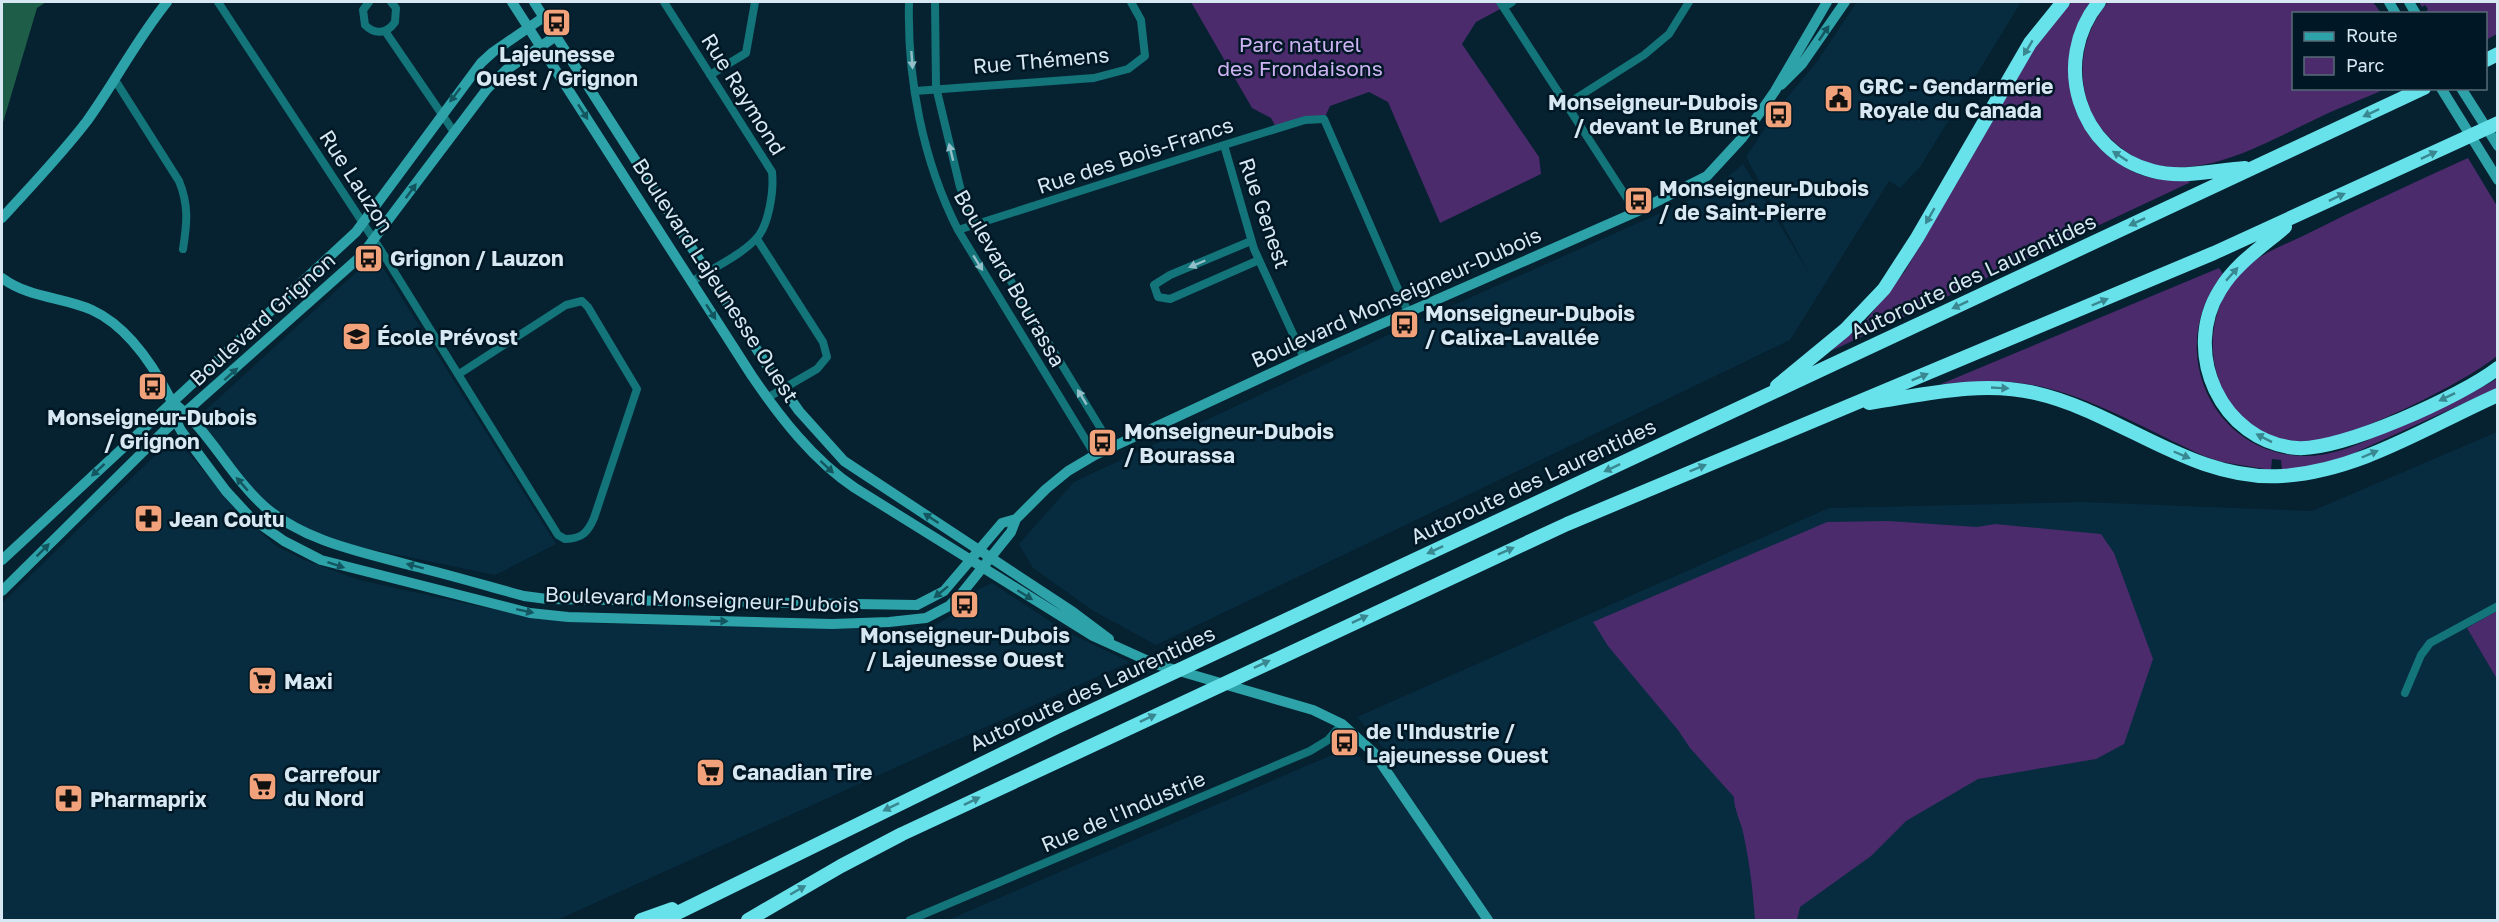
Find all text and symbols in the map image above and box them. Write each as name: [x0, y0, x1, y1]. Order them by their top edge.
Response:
bus stop icon: Lajeunesse Ouest / Grignon: [541, 7, 573, 39]
legend: [2292, 12, 2487, 90]
text: Route: [2346, 24, 2397, 46]
one-way arrow: [1818, 25, 1829, 41]
street label: Rue Raymond: [696, 28, 792, 160]
park label: Parc naturel des Frondaisons: [1217, 31, 1383, 81]
one-way arrow: [2022, 40, 2033, 56]
place label: Lajeunesse Ouest / Grignon: [476, 41, 638, 91]
street label: Rue Thémens: [972, 41, 1110, 79]
one-way arrow: [908, 50, 917, 69]
text: Parc: [2346, 54, 2385, 76]
place label: GRC - Gendarmerie Royale du Canada: [1859, 73, 2053, 123]
public building icon: GRC - Gendarmerie Royale du Canada: [1822, 82, 1854, 114]
one-way arrow: [450, 88, 462, 103]
place label: Monseigneur-Dubois / devant le Brunet: [1548, 89, 1758, 139]
bus stop icon: Monseigneur-Dubois / devant le Brunet: [1763, 98, 1795, 130]
one-way arrow: [577, 104, 588, 121]
one-way arrow: [2362, 109, 2379, 118]
street label: Rue des Bois-Francs: [1034, 111, 1236, 199]
street label: Rue Lauzon: [314, 125, 400, 237]
one-way arrow: [945, 143, 955, 161]
one-way arrow: [2113, 150, 2129, 162]
one-way arrow: [2420, 150, 2438, 160]
street label: Boulevard Lajeunesse Ouest: [627, 153, 805, 407]
street label: Rue Genest: [1234, 154, 1296, 272]
place label: Monseigneur-Dubois / de Saint-Pierre: [1659, 175, 1869, 225]
one-way arrow: [405, 183, 418, 199]
bus stop icon: Monseigneur-Dubois / de Saint-Pierre: [1622, 184, 1654, 216]
street label: Boulevard Bourassa: [949, 185, 1071, 371]
one-way arrow: [2328, 193, 2345, 202]
street label: Autoroute des Laurentides: [1846, 208, 2100, 344]
one-way arrow: [1924, 208, 1935, 224]
one-way arrow: [2128, 218, 2145, 227]
street label: Boulevard Monseigneur-Dubois: [1247, 221, 1545, 373]
bus stop icon: Grignon / Lauzon: [353, 242, 385, 274]
place label: Grignon / Lauzon: [390, 245, 564, 271]
street label: Boulevard Grignon: [184, 247, 340, 391]
one-way arrow: [972, 255, 983, 271]
one-way arrow: [1188, 259, 1206, 269]
one-way arrow: [2225, 267, 2239, 281]
one-way arrow: [2091, 297, 2109, 307]
place label: Monseigneur-Dubois / Calixa-Lavallée: [1425, 300, 1635, 350]
one-way arrow: [1952, 301, 1969, 310]
one-way arrow: [705, 304, 716, 320]
bus stop icon: Monseigneur-Dubois / Calixa-Lavallée: [1388, 309, 1420, 341]
school or university icon: École Prévost: [340, 321, 372, 353]
place label: École Prévost: [377, 324, 518, 350]
one-way arrow: [223, 367, 238, 381]
bus stop icon: Monseigneur-Dubois / Grignon: [136, 370, 168, 402]
one-way arrow: [1911, 372, 1929, 382]
one-way arrow: [1991, 384, 2010, 393]
one-way arrow: [1076, 389, 1087, 405]
one-way arrow: [2438, 392, 2455, 401]
place label: Monseigneur-Dubois / Grignon: [47, 404, 257, 454]
street label: Autoroute des Laurentides: [1406, 413, 1660, 549]
place label: Monseigneur-Dubois / Bourassa: [1124, 418, 1334, 468]
bus stop icon: Monseigneur-Dubois / Bourassa: [1087, 427, 1119, 459]
one-way arrow: [2255, 433, 2272, 443]
one-way arrow: [2362, 449, 2380, 459]
one-way arrow: [2173, 450, 2191, 460]
one-way arrow: [820, 460, 835, 474]
one-way arrow: [91, 462, 105, 476]
one-way arrow: [1604, 463, 1621, 472]
one-way arrow: [1689, 463, 1707, 473]
one-way arrow: [236, 477, 249, 492]
pharmacy icon: Jean Coutu: [132, 503, 164, 535]
place label: Jean Coutu: [169, 506, 284, 532]
one-way arrow: [923, 512, 939, 523]
one-way arrow: [36, 544, 50, 558]
one-way arrow: [1427, 545, 1444, 554]
one-way arrow: [1497, 546, 1515, 556]
one-way arrow: [327, 561, 345, 571]
one-way arrow: [406, 561, 424, 571]
street label: Boulevard Monseigneur-Dubois: [544, 581, 860, 617]
one-way arrow: [933, 586, 948, 598]
bus stop icon: Monseigneur-Dubois / Lajeunesse Ouest: [949, 588, 981, 620]
one-way arrow: [1017, 590, 1033, 601]
one-way arrow: [516, 607, 535, 616]
one-way arrow: [1352, 614, 1370, 624]
one-way arrow: [710, 617, 729, 626]
street label: Autoroute des Laurentides: [965, 620, 1219, 756]
place label: Monseigneur-Dubois / Lajeunesse Ouest: [860, 622, 1070, 672]
one-way arrow: [1253, 660, 1270, 669]
supermarket icon: Maxi: [247, 665, 279, 697]
place label: Maxi: [284, 668, 333, 694]
one-way arrow: [1139, 713, 1156, 722]
place label: de l'Industrie / Lajeunesse Ouest: [1366, 718, 1548, 768]
bus stop icon: de l'Industrie / Lajeunesse Ouest: [1329, 727, 1361, 759]
supermarket icon: Canadian Tire: [695, 756, 727, 788]
place label: Canadian Tire: [732, 759, 872, 785]
place label: Carrefour du Nord: [284, 761, 380, 811]
street label: Rue de l'Industrie: [1037, 765, 1209, 857]
supermarket icon: Carrefour du Nord: [247, 770, 279, 802]
pharmacy icon: Pharmaprix: [53, 783, 85, 815]
place label: Pharmaprix: [90, 786, 207, 812]
one-way arrow: [963, 797, 980, 806]
one-way arrow: [883, 802, 900, 812]
one-way arrow: [790, 886, 807, 896]

